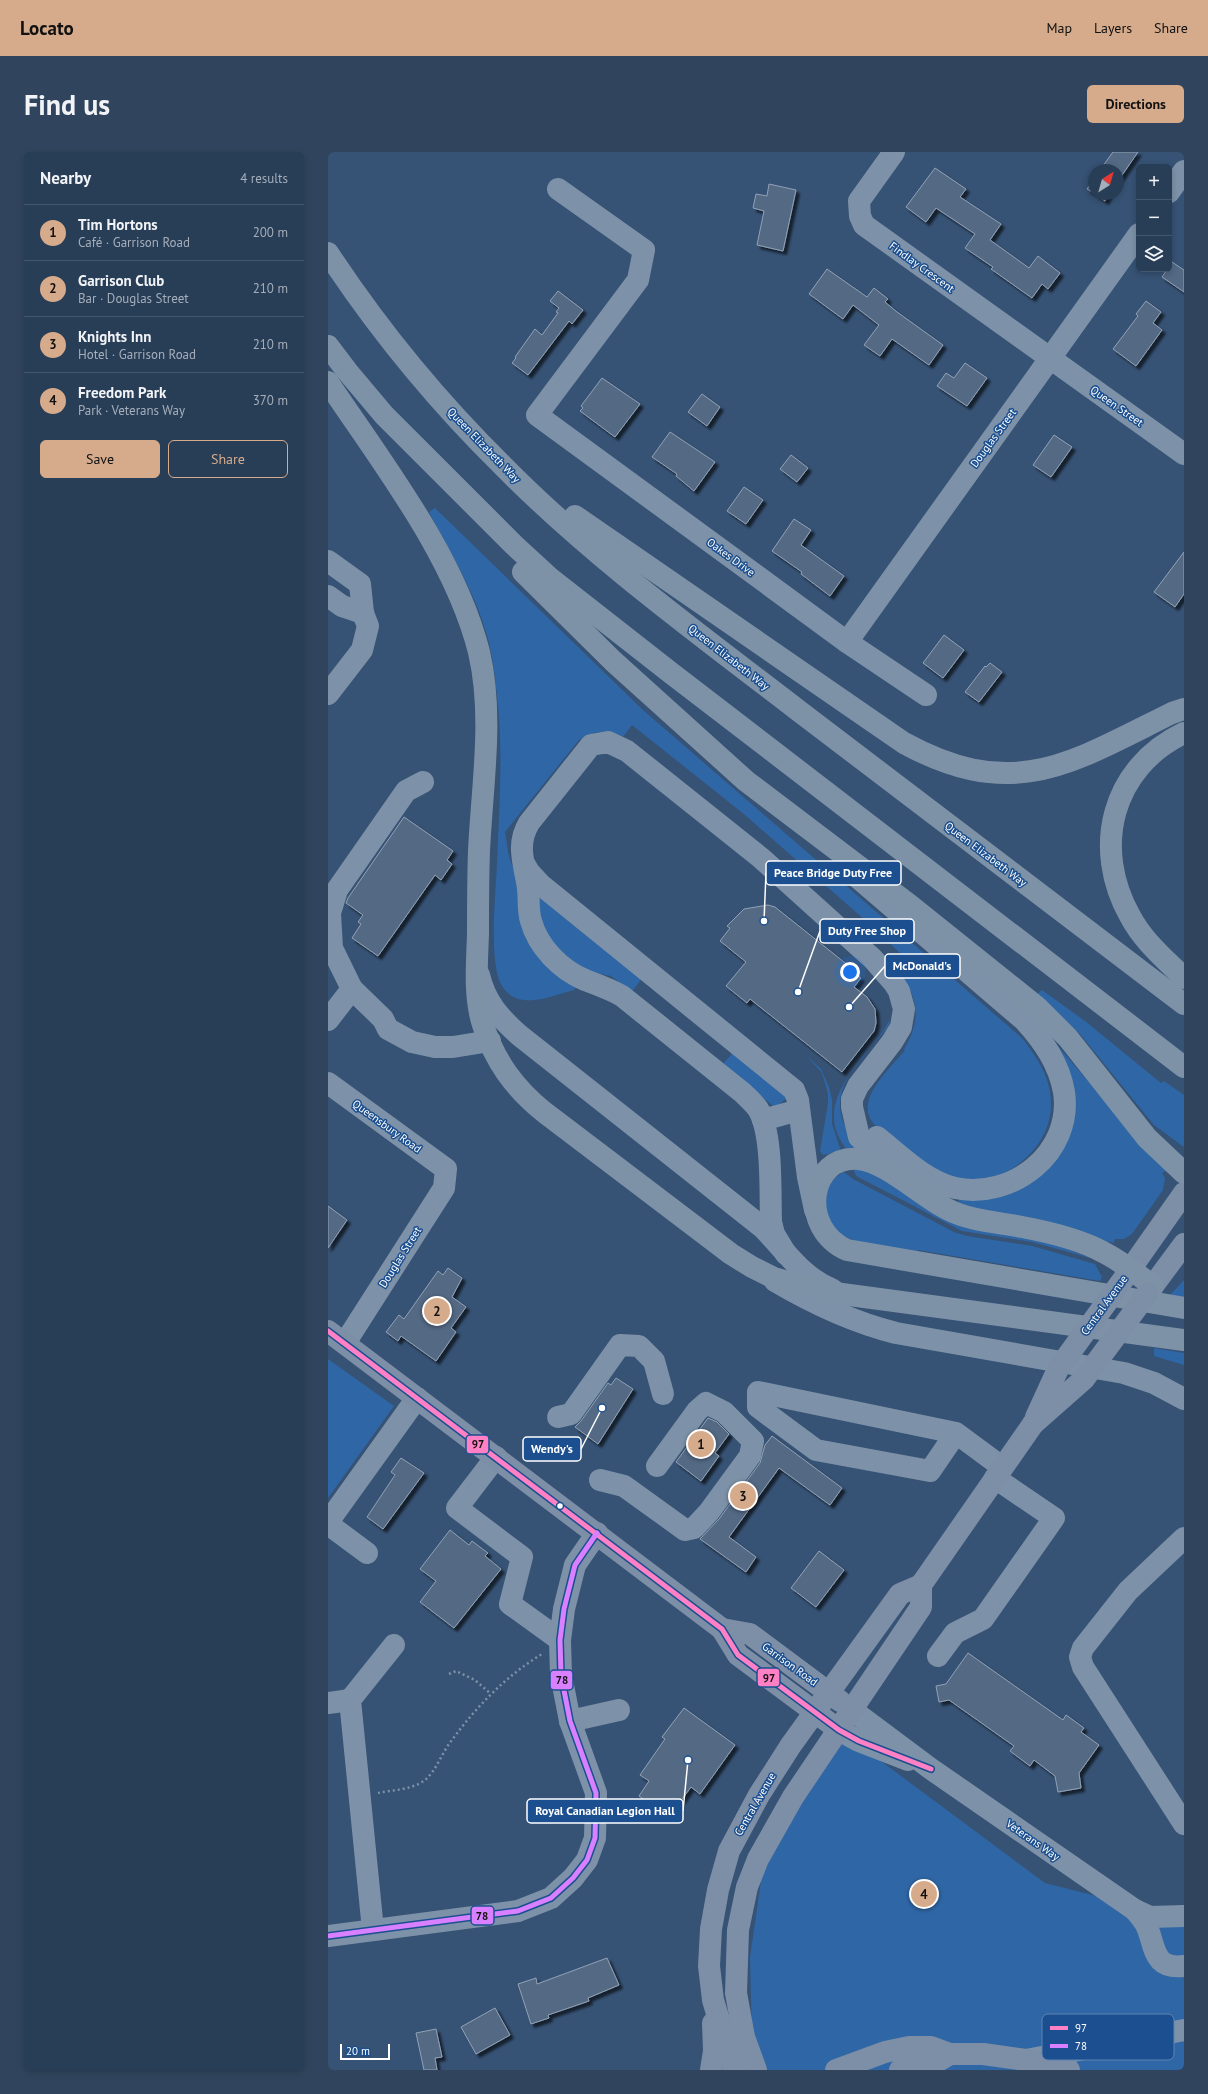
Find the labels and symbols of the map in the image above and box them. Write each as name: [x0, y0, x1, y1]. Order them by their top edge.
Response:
north arrow: [1088, 164, 1124, 200]
street label: Findlay Crescent: [887, 239, 957, 295]
street label: Queen Street: [1088, 383, 1146, 430]
street label: Queen Elizabeth Way: [445, 404, 524, 486]
street label: Douglas Street: [967, 406, 1019, 470]
street label: Oakes Drive: [704, 535, 758, 579]
street label: Queen Elizabeth Way: [686, 621, 773, 694]
street label: Queen Elizabeth Way: [942, 819, 1030, 890]
callout: Peace Bridge Duty Free: [766, 861, 901, 885]
text: Peace Bridge Duty Free: [774, 865, 892, 880]
callout: Duty Free Shop: [820, 919, 914, 943]
text: Duty Free Shop: [828, 923, 906, 938]
callout: McDonald's: [885, 954, 960, 978]
text: McDonald's: [893, 958, 951, 973]
your location: [840, 962, 860, 982]
street label: Queensbury Road: [350, 1096, 424, 1156]
street label: Douglas Street: [376, 1224, 424, 1290]
street label: Central Avenue: [1078, 1272, 1131, 1338]
pin: 2: [424, 1296, 450, 1326]
pin: 1: [688, 1429, 714, 1459]
line badge: 97: [466, 1435, 489, 1454]
text: 97: [472, 1437, 484, 1451]
callout: Wendy's: [523, 1437, 581, 1461]
text: Wendy's: [531, 1441, 573, 1456]
pin: 3: [730, 1481, 756, 1511]
unlabelled marker: [555, 1501, 565, 1511]
street label: Garrison Road: [759, 1639, 821, 1689]
line badge: 97: [757, 1668, 780, 1687]
line badge: 78: [550, 1670, 573, 1690]
text: 97: [763, 1671, 775, 1685]
text: 78: [556, 1673, 568, 1687]
street label: Central Avenue: [731, 1770, 779, 1838]
callout: Royal Canadian Legion Hall: [527, 1799, 683, 1823]
text: Royal Canadian Legion Hall: [535, 1803, 675, 1818]
street label: Veterans Way: [1003, 1816, 1063, 1864]
pin: 4: [911, 1879, 937, 1909]
line badge: 78: [471, 1906, 494, 1925]
text: 78: [476, 1909, 488, 1923]
legend: [1042, 2014, 1174, 2060]
text: 97: [1075, 2021, 1087, 2035]
text: 78: [1075, 2039, 1087, 2053]
scale bar: [340, 2042, 390, 2061]

